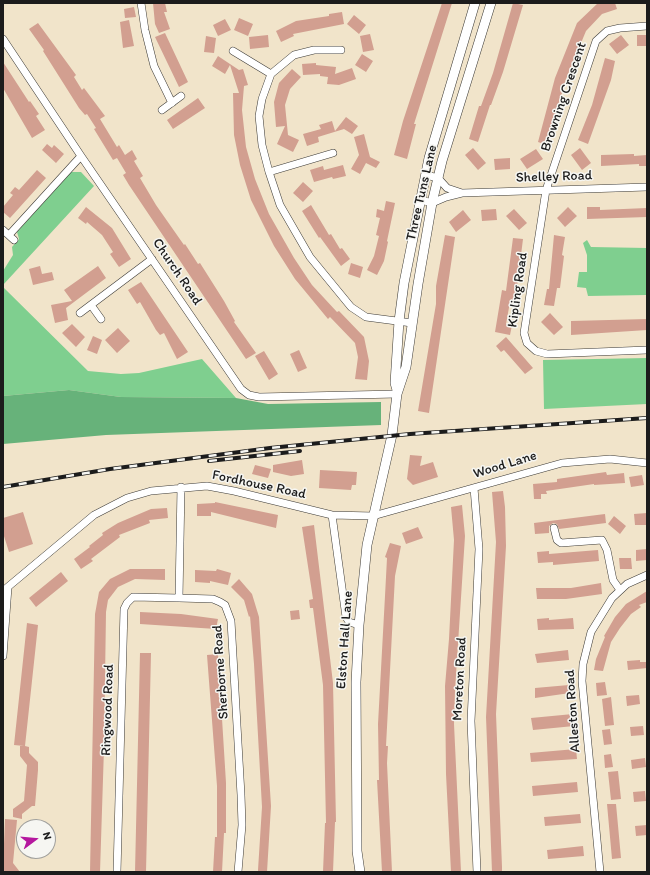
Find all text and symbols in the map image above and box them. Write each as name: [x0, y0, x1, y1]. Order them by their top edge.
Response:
street label: Browning Crescent: [537, 40, 591, 154]
street label: Three Tuns Lane: [403, 143, 441, 243]
street label: Shelley Road: [515, 167, 593, 187]
street label: Church Road: [149, 235, 205, 309]
street label: Kipling Road: [504, 251, 532, 329]
street label: Wood Lane: [471, 447, 539, 483]
street label: Fordhouse Road: [211, 467, 307, 503]
street label: Elston Hall Lane: [333, 590, 357, 690]
street label: Sherborne Road: [209, 624, 233, 720]
street label: Moreton Road: [449, 637, 471, 721]
street label: Ringwood Road: [98, 664, 118, 756]
street label: Alleston Road: [562, 669, 584, 753]
north arrow: [16, 819, 56, 859]
text: N: [40, 830, 54, 841]

